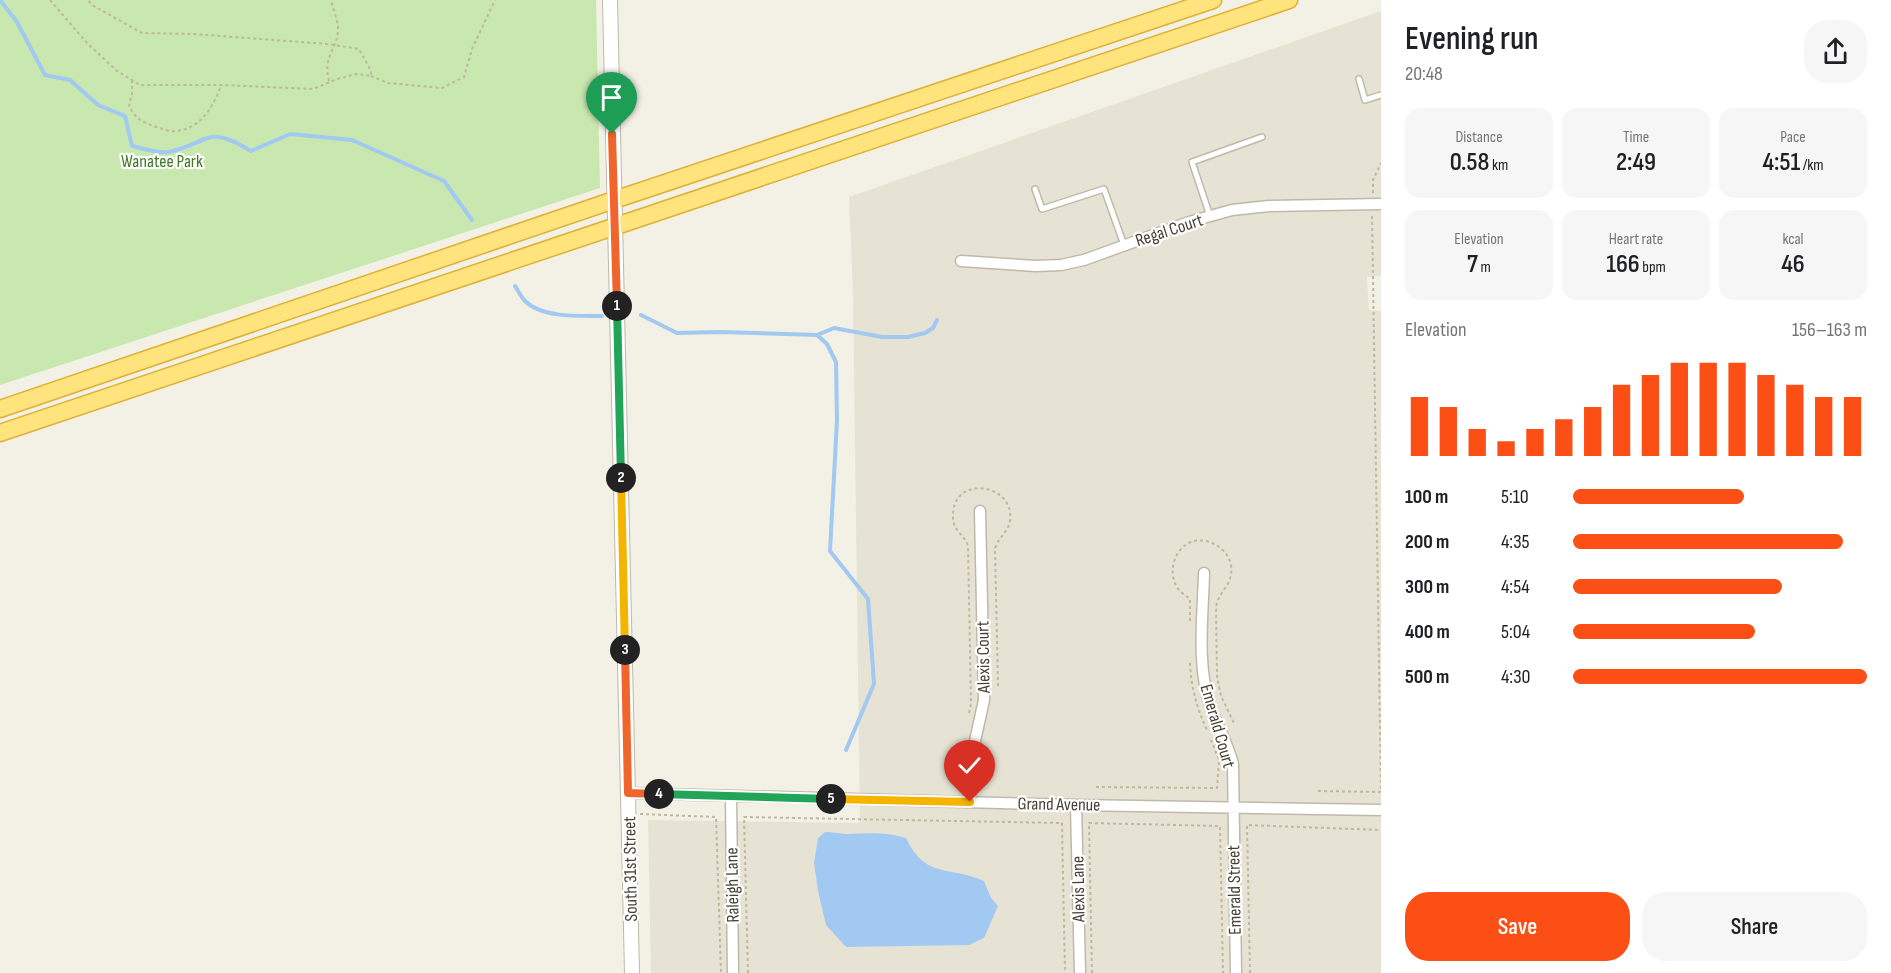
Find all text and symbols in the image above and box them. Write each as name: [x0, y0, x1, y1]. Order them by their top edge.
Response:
text: Evening run: [1405, 19, 1539, 59]
button: share: [1804, 20, 1867, 83]
text: 20:48: [1405, 62, 1443, 86]
pin: [586, 72, 637, 134]
icon: arrive: [595, 81, 628, 114]
text: Distance: [1455, 128, 1503, 147]
text: Time: [1623, 128, 1649, 147]
text: Pace: [1780, 128, 1806, 147]
text: 0.58: [1450, 147, 1489, 178]
text: 2:49: [1616, 147, 1656, 178]
text: 4:51: [1762, 147, 1800, 178]
park label: Wanatee Park: [121, 151, 203, 172]
text: km: [1489, 156, 1508, 175]
text: /km: [1800, 156, 1824, 175]
street label: Regal Court: [1133, 210, 1206, 251]
text: Elevation: [1454, 230, 1504, 249]
text: Heart rate: [1609, 230, 1663, 249]
text: kcal: [1782, 230, 1804, 249]
text: 7: [1467, 249, 1478, 280]
text: 166: [1606, 249, 1640, 280]
text: 46: [1781, 249, 1805, 280]
text: m: [1478, 258, 1491, 277]
text: bpm: [1640, 258, 1666, 277]
pin: 1: [602, 291, 632, 321]
text: 1: [614, 296, 620, 315]
text: Elevation: [1405, 318, 1467, 342]
text: 156–163 m: [1792, 318, 1867, 342]
pin: 2: [606, 463, 636, 493]
text: 2: [617, 468, 625, 487]
text: 100 m: [1405, 485, 1448, 509]
text: 5:10: [1501, 485, 1529, 509]
text: 200 m: [1405, 530, 1449, 554]
text: 4:35: [1501, 530, 1530, 554]
text: 300 m: [1405, 575, 1449, 599]
text: 4:54: [1501, 575, 1530, 599]
street label: Alexis Court: [972, 620, 995, 694]
text: 400 m: [1405, 620, 1450, 644]
text: 5:04: [1501, 620, 1530, 644]
pin: 3: [610, 635, 640, 665]
text: 3: [621, 640, 629, 659]
text: 500 m: [1405, 665, 1449, 689]
text: 4:30: [1501, 665, 1530, 689]
street label: Emerald Court: [1196, 682, 1240, 771]
pin: [944, 740, 995, 802]
icon: check: [953, 749, 986, 782]
pin: 4: [644, 779, 674, 809]
text: 4: [655, 784, 663, 803]
pin: 5: [816, 784, 846, 814]
text: 5: [827, 789, 835, 808]
street label: Grand Avenue: [1017, 793, 1101, 816]
street label: South 31st Street: [619, 816, 642, 922]
street label: Emerald Street: [1223, 844, 1246, 935]
street label: Raleigh Lane: [721, 847, 744, 923]
street label: Alexis Lane: [1067, 856, 1090, 923]
button: Save: [1405, 892, 1630, 961]
button: Share: [1642, 892, 1867, 961]

